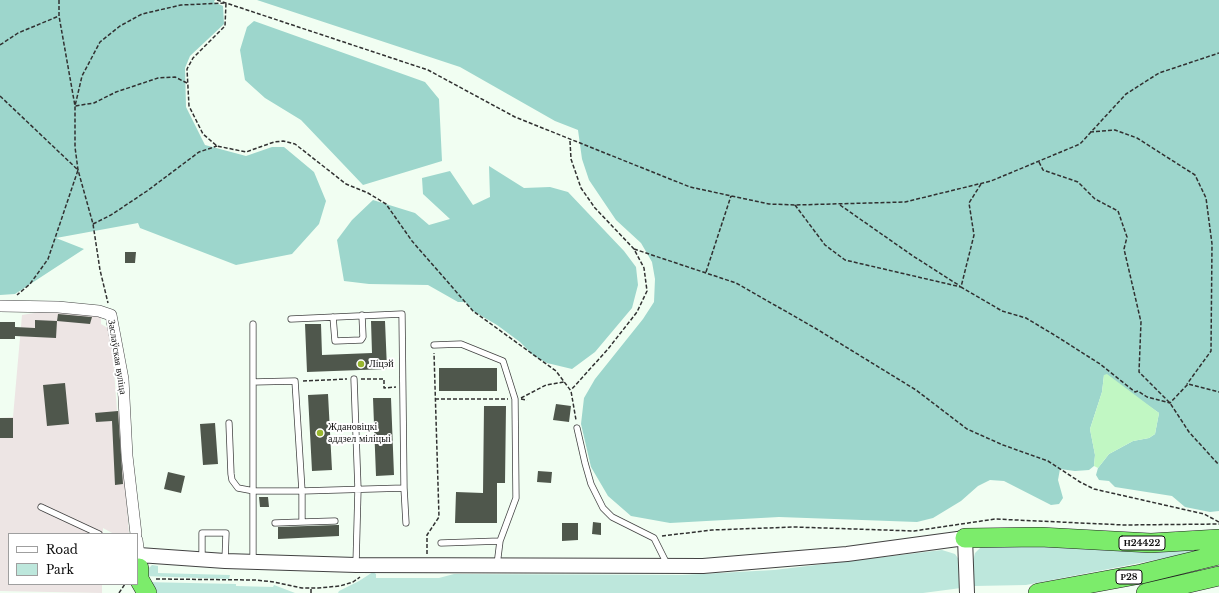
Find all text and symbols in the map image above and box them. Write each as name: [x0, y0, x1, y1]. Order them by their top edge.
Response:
street label: Заслаўская вуліца: [105, 319, 129, 395]
place label: Ліцэй: [369, 358, 394, 370]
marker: Ліцэй: [356, 359, 366, 369]
place label: Ждановіцкі аддзел міліцыі: [328, 421, 391, 444]
marker: Ждановіцкі аддзел міліцыі: [315, 428, 325, 438]
legend: [8, 533, 138, 585]
road number: Н24422: [1119, 536, 1165, 550]
text: Road: [46, 542, 78, 557]
text: Park: [46, 562, 74, 577]
road number: Р28: [1116, 570, 1142, 584]

